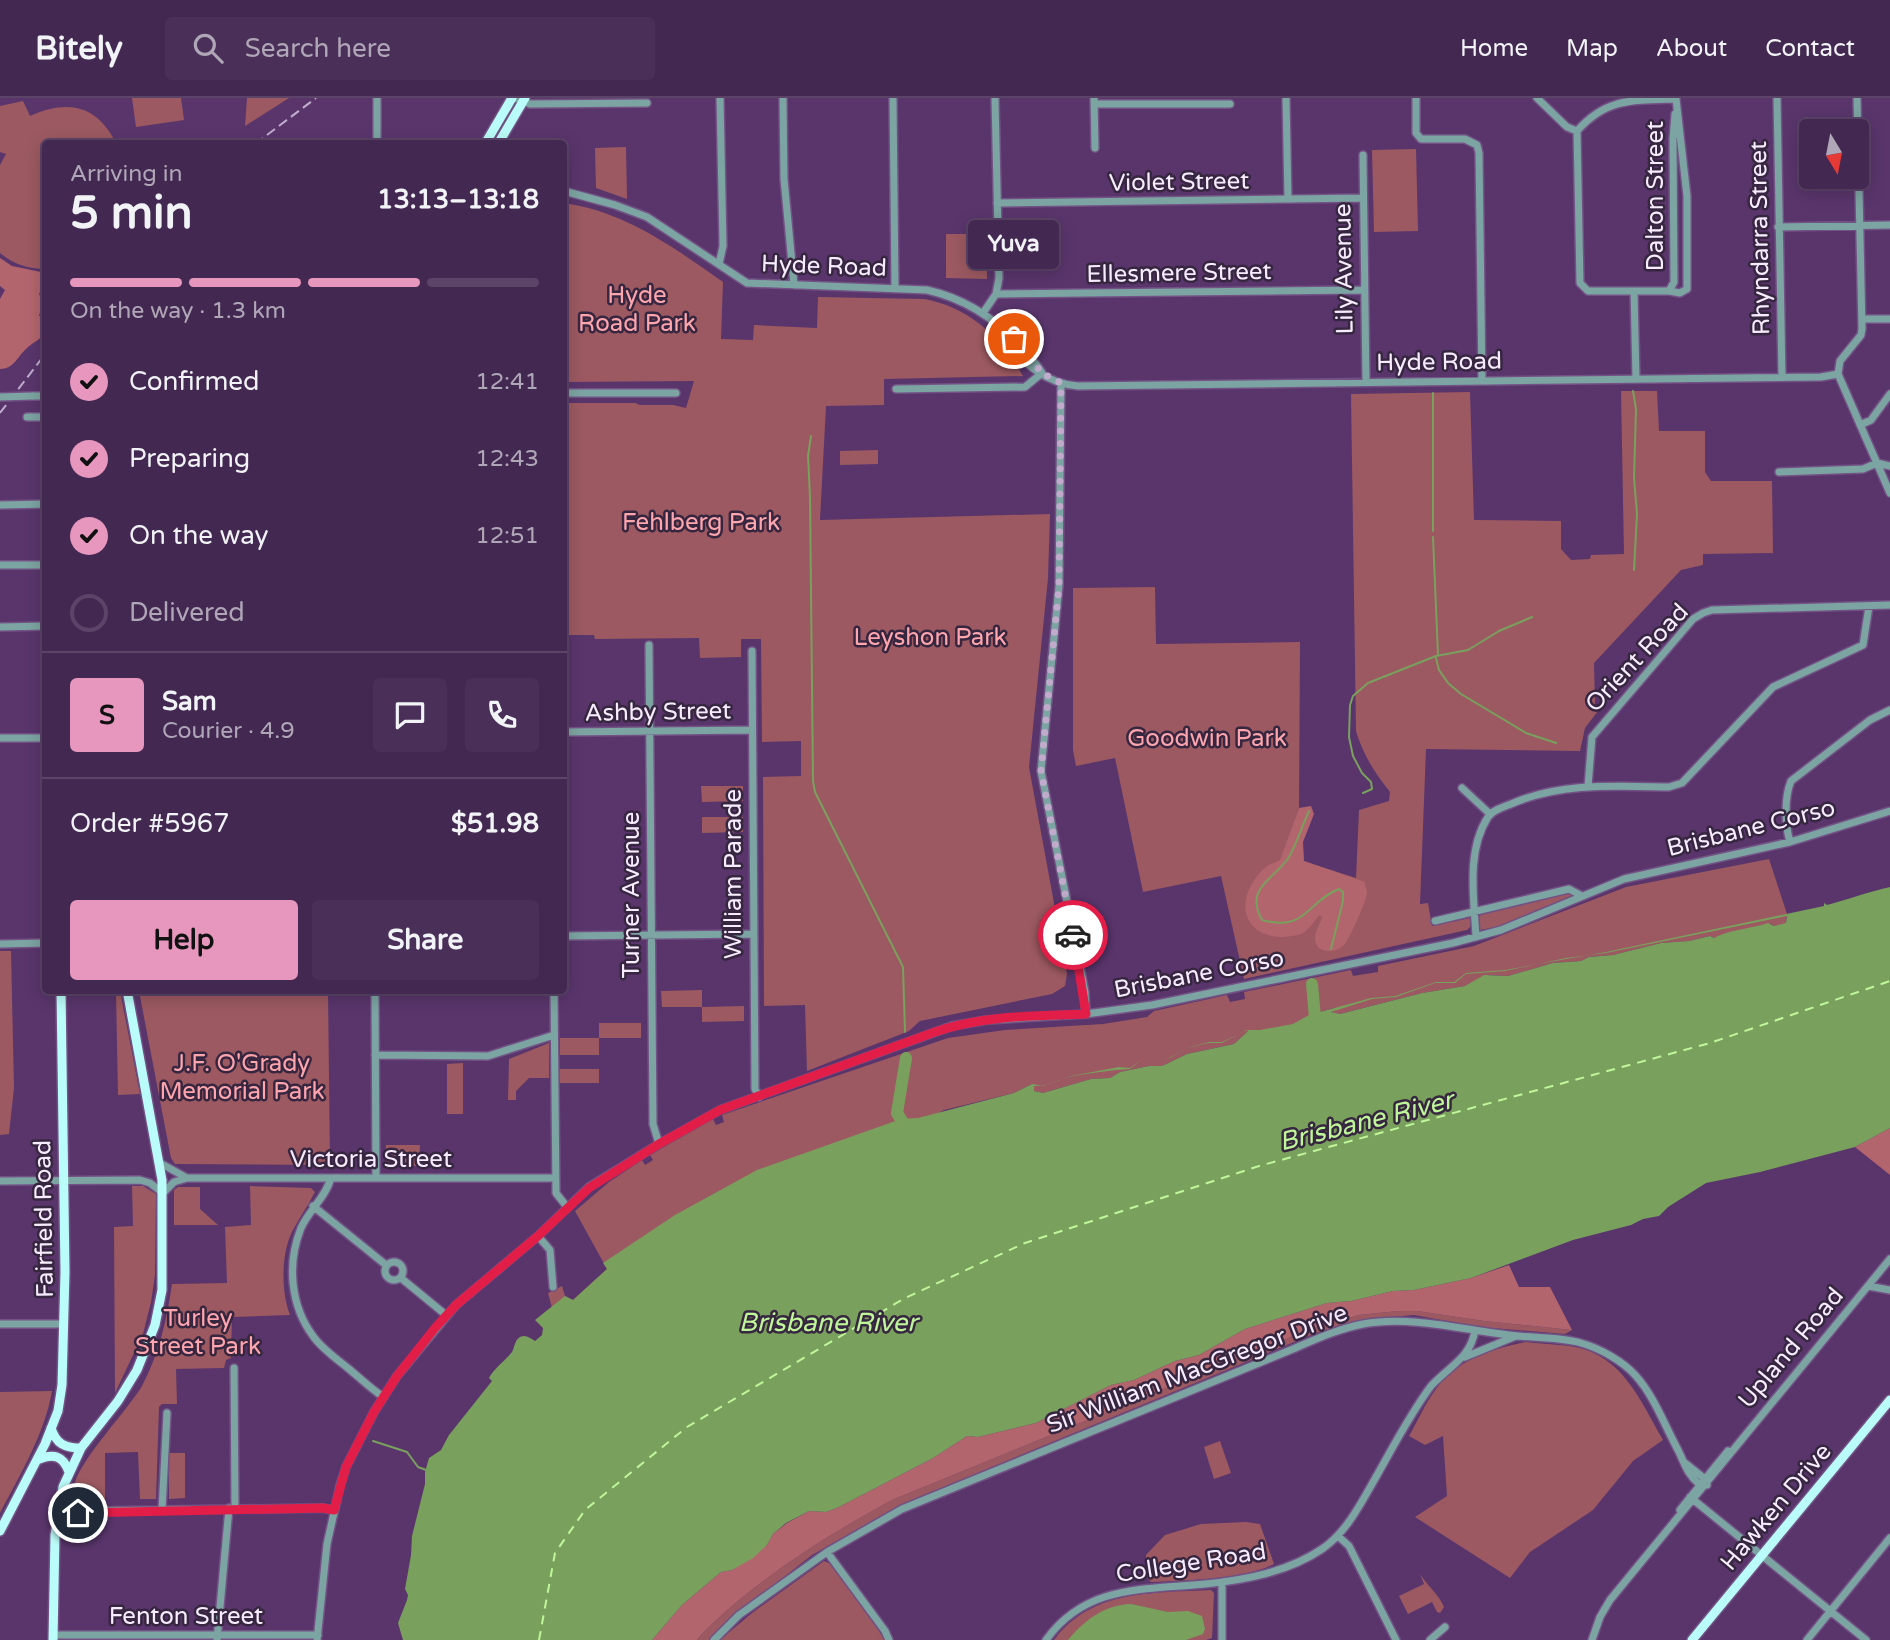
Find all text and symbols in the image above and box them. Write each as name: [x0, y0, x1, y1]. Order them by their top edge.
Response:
search box: [165, 17, 655, 80]
text: Bitely: [35, 29, 123, 68]
icon: search: [189, 29, 227, 67]
text: Search here: [245, 33, 391, 64]
text: Home: [1460, 34, 1528, 63]
text: Map: [1566, 34, 1618, 63]
text: About: [1656, 34, 1727, 63]
text: Contact: [1765, 34, 1855, 63]
north arrow: [1799, 119, 1869, 189]
map controls: [1799, 119, 1869, 189]
street label: Dalton Street: [1641, 121, 1670, 271]
street label: Rhyndarra Street: [1744, 141, 1776, 335]
text: Arriving in: [70, 160, 183, 188]
street label: Violet Street: [1108, 166, 1250, 198]
text: 13:13–13:18: [377, 184, 539, 215]
text: 5 min: [70, 186, 193, 241]
street label: Lily Avenue: [1328, 203, 1360, 335]
callout: Yuva: [968, 220, 1060, 269]
text: Yuva: [987, 230, 1040, 258]
street label: Hyde Road: [761, 249, 887, 283]
street label: Ellesmere Street: [1086, 257, 1272, 289]
park label: Hyde Road Park: [578, 281, 696, 338]
text: On the way · 1.3 km: [70, 297, 286, 325]
pin: [984, 309, 1044, 369]
icon: bag: [995, 320, 1033, 358]
street label: Hyde Road: [1376, 346, 1502, 378]
icon: check: [70, 363, 108, 401]
text: Confirmed: [129, 366, 259, 397]
text: 12:41: [475, 368, 539, 396]
icon: check: [70, 440, 108, 478]
text: Preparing: [129, 443, 250, 474]
text: 12:43: [475, 445, 539, 473]
park label: Fehlberg Park: [622, 508, 780, 537]
icon: check: [70, 517, 108, 555]
text: On the way: [129, 520, 269, 551]
text: 12:51: [475, 522, 539, 550]
text: Delivered: [129, 597, 245, 628]
street label: Orient Road: [1579, 598, 1695, 718]
park label: Leyshon Park: [853, 623, 1007, 652]
button: chat: [373, 678, 447, 752]
button: phone: [465, 678, 539, 752]
text: Sam: [162, 686, 217, 717]
street label: Ashby Street: [584, 696, 732, 728]
text: S: [99, 700, 115, 731]
text: Courier · 4.9: [162, 717, 295, 745]
park label: Goodwin Park: [1127, 724, 1287, 753]
street label: William Parade: [719, 789, 748, 959]
street label: Brisbane Corso: [1664, 793, 1838, 863]
text: Order #5967: [70, 808, 230, 839]
text: $51.98: [451, 808, 539, 839]
street label: Turner Avenue: [617, 812, 646, 978]
button: Help: [70, 900, 298, 980]
button: Share: [312, 900, 539, 980]
courier: [1038, 900, 1108, 970]
icon: car: [1054, 916, 1092, 954]
street label: Brisbane Corso: [1112, 943, 1286, 1005]
park label: J.F. O'Grady Memorial Park: [159, 1049, 325, 1106]
water label: Brisbane River: [1276, 1084, 1459, 1158]
street label: Fairfield Road: [28, 1140, 60, 1298]
street label: Victoria Street: [290, 1145, 452, 1174]
street label: Upland Road: [1732, 1282, 1850, 1414]
street label: Sir William MacGregor Drive: [1043, 1298, 1351, 1440]
park label: Turley Street Park: [135, 1304, 261, 1361]
water label: Brisbane River: [739, 1307, 920, 1338]
street label: Hawken Drive: [1714, 1438, 1838, 1576]
pin: [48, 1483, 108, 1543]
icon: home: [59, 1494, 97, 1532]
street label: College Road: [1114, 1537, 1268, 1589]
street label: Fenton Street: [109, 1602, 263, 1631]

